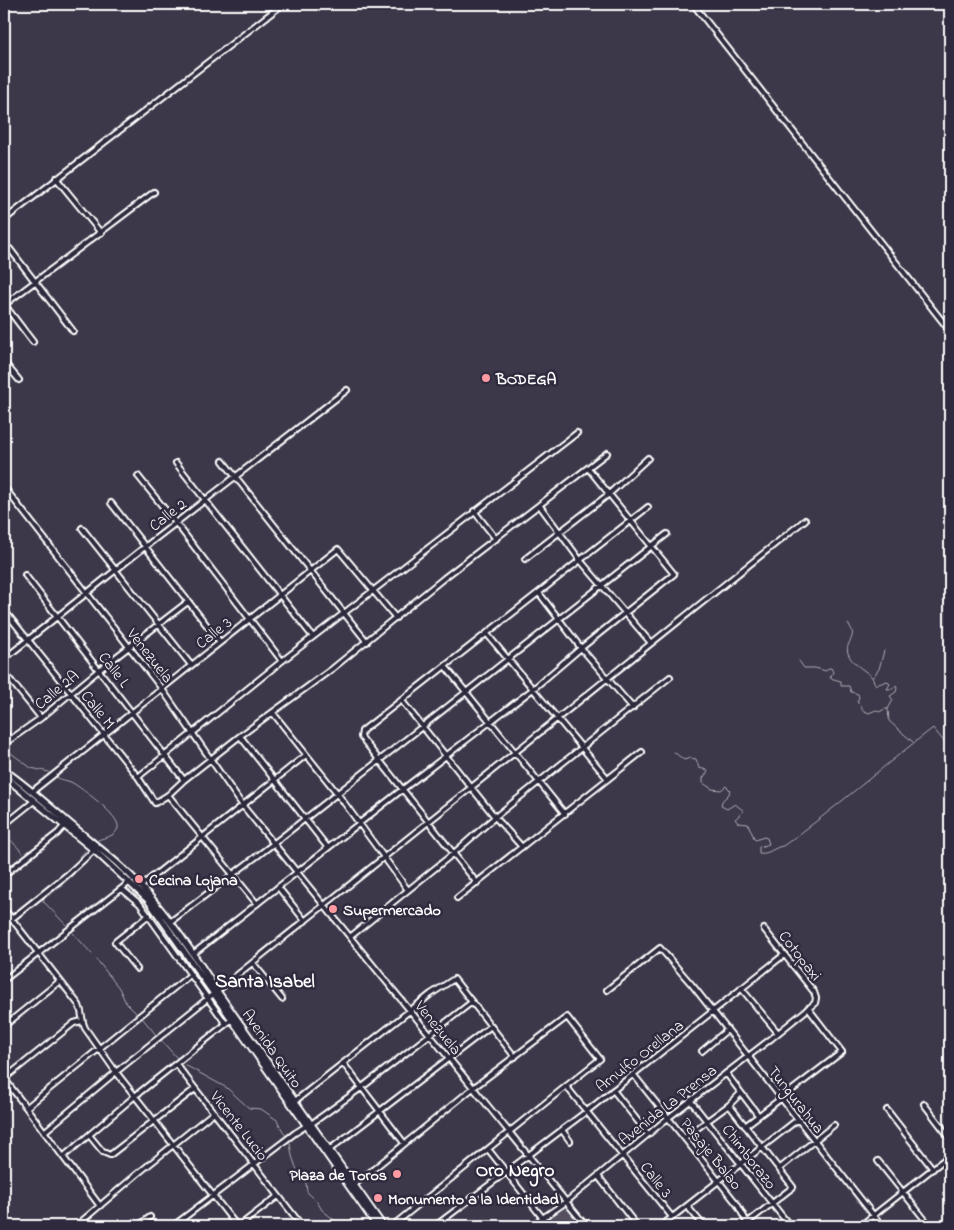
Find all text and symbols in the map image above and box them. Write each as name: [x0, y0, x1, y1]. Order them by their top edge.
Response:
place label: BODEGA: [495, 368, 557, 392]
marker: BODEGA: [480, 372, 492, 384]
street label: Calle 2: [144, 493, 192, 538]
street label: Calle 3: [191, 612, 238, 656]
street label: Venezuela: [120, 623, 179, 689]
street label: Calle L: [92, 647, 135, 693]
street label: Calle 2A: [30, 665, 85, 716]
street label: Calle M: [74, 686, 121, 735]
place label: Cecina Lojana: [149, 869, 238, 893]
marker: Cecina Lojana: [133, 873, 145, 885]
place label: Supermercado: [343, 899, 441, 923]
marker: Supermercado: [327, 903, 339, 915]
street label: Cotopaxi: [772, 926, 827, 987]
district label: Santa Isabel: [215, 969, 315, 996]
street label: Venezuela: [407, 995, 467, 1061]
street label: Avenida Quito: [235, 1005, 308, 1094]
street label: Arnulfo Orellana: [591, 1014, 690, 1099]
street label: Avenida La Prensa: [614, 1059, 723, 1152]
street label: Tungurahua: [761, 1061, 830, 1139]
street label: Vicente Lucio: [203, 1085, 274, 1166]
street label: Pasaje Balao: [674, 1113, 747, 1196]
street label: Chimborazo: [715, 1119, 782, 1195]
street label: Calle 3: [633, 1157, 677, 1204]
district label: Oro Negro: [476, 1158, 554, 1187]
place label: Plaza de Toros: [290, 1164, 387, 1188]
marker: Plaza de Toros: [391, 1168, 403, 1180]
place label: Monumento a la Identidad: [388, 1188, 559, 1212]
marker: Monumento a la Identidad: [372, 1192, 384, 1204]

